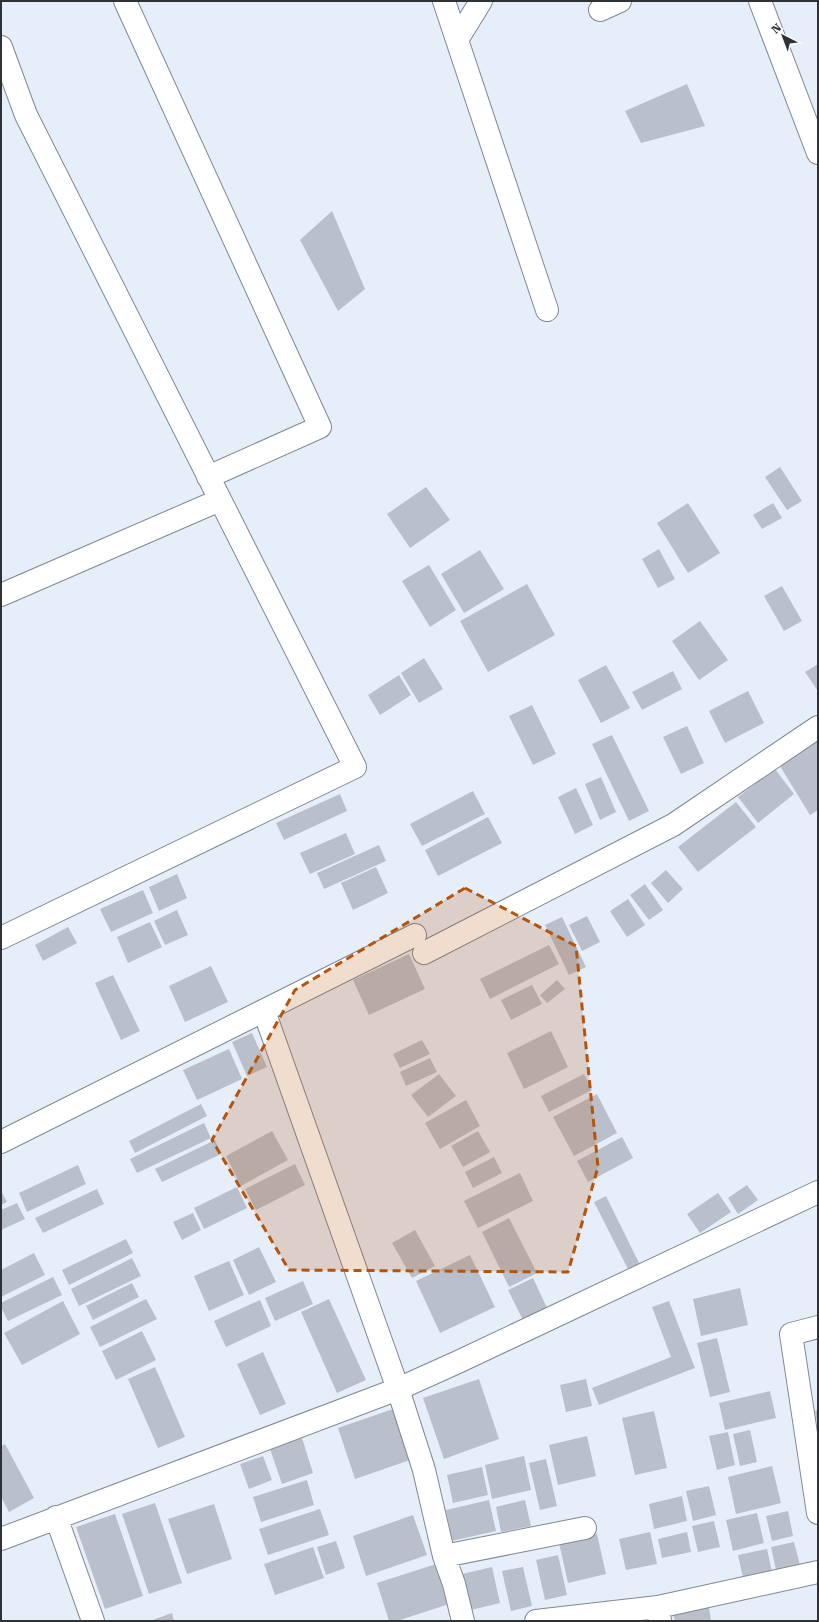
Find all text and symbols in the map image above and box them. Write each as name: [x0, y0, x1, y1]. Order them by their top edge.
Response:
north arrow: [763, 16, 803, 56]
text: N: [769, 21, 785, 37]

